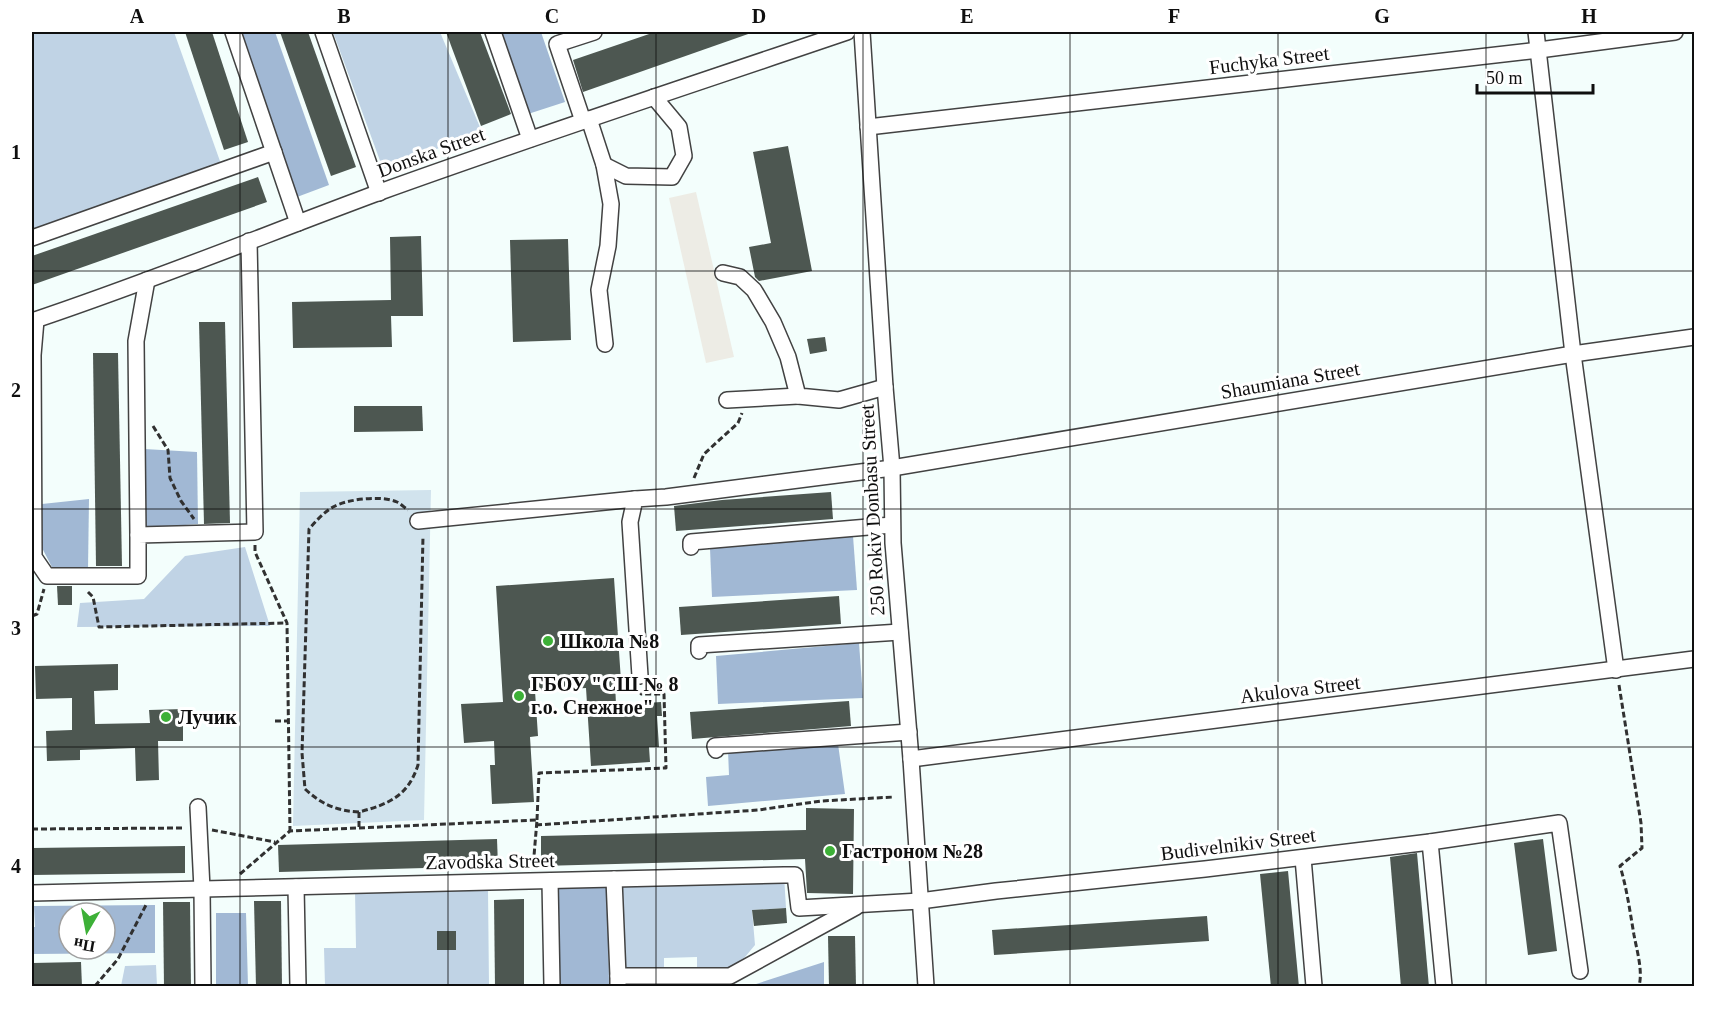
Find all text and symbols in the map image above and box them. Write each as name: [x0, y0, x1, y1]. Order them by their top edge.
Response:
text: A: [130, 5, 145, 27]
text: B: [337, 5, 351, 27]
text: C: [545, 5, 559, 27]
text: D: [752, 5, 766, 27]
text: E: [960, 5, 974, 27]
text: F: [1168, 5, 1180, 27]
text: G: [1374, 5, 1390, 27]
text: H: [1581, 5, 1597, 27]
street label: Fuchyka Street: [1208, 42, 1331, 79]
scale bar: [1477, 57, 1592, 95]
text: 50 m: [1486, 68, 1523, 88]
street label: Donska Street: [374, 122, 488, 182]
text: 1: [11, 141, 21, 163]
street label: Shaumiana Street: [1219, 357, 1362, 403]
text: 2: [11, 379, 21, 401]
street label: 250 Rokiv Donbasu Street: [855, 403, 889, 616]
text: 3: [11, 617, 21, 639]
place label: Школа №8: [560, 630, 659, 652]
marker: Школа №8: [541, 634, 555, 648]
street label: Akulova Street: [1239, 671, 1362, 707]
place label: ГБОУ "СШ № 8 г.о. Снежное": [531, 673, 679, 718]
marker: ГБОУ "СШ № 8 г.о. Снежное": [512, 689, 526, 703]
place label: Лучик: [178, 706, 237, 729]
marker: Лучик: [159, 710, 173, 724]
street label: Budivelnikiv Street: [1159, 824, 1317, 864]
place label: Гастроном №28: [842, 840, 983, 863]
marker: Гастроном №28: [823, 844, 837, 858]
street label: Zavodska Street: [425, 849, 555, 873]
text: 4: [11, 855, 21, 877]
north arrow: [57, 901, 117, 961]
text: Пн: [72, 935, 97, 956]

